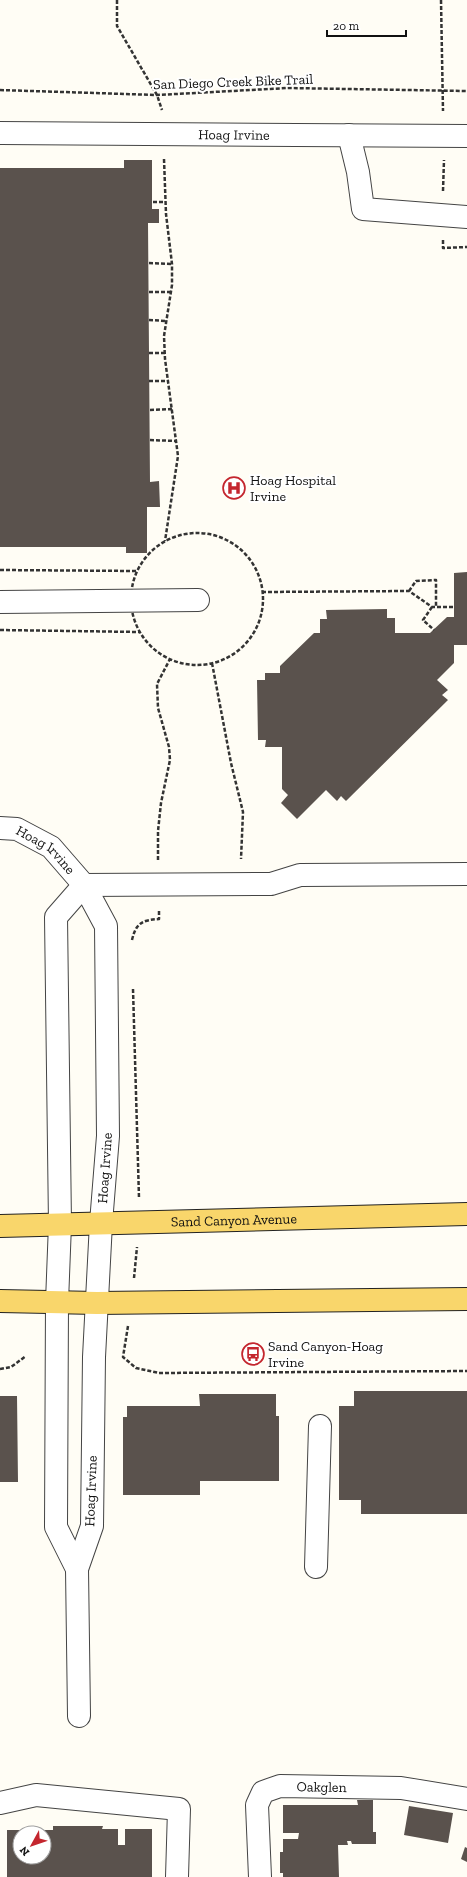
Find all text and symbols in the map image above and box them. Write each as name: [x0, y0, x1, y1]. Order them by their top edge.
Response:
scale bar: [327, 12, 406, 38]
text: 20 m: [333, 19, 360, 33]
street label: San Diego Creek Bike Trail: [153, 71, 314, 93]
street label: Hoag Irvine: [198, 126, 270, 143]
place label: Hoag Hospital Irvine: [250, 472, 336, 505]
hospital icon: Hoag Hospital Irvine: [221, 475, 247, 501]
street label: Hoag Irvine: [13, 822, 79, 878]
street label: Hoag Irvine: [94, 1132, 116, 1204]
street label: Sand Canyon Avenue: [171, 1210, 298, 1230]
place label: Sand Canyon-Hoag Irvine: [268, 1338, 383, 1371]
bus stop icon: Sand Canyon-Hoag Irvine: [240, 1341, 266, 1367]
street label: Hoag Irvine: [81, 1455, 101, 1527]
street label: Oakglen: [296, 1778, 347, 1796]
north arrow: [12, 1825, 52, 1865]
text: N: [17, 1843, 32, 1858]

